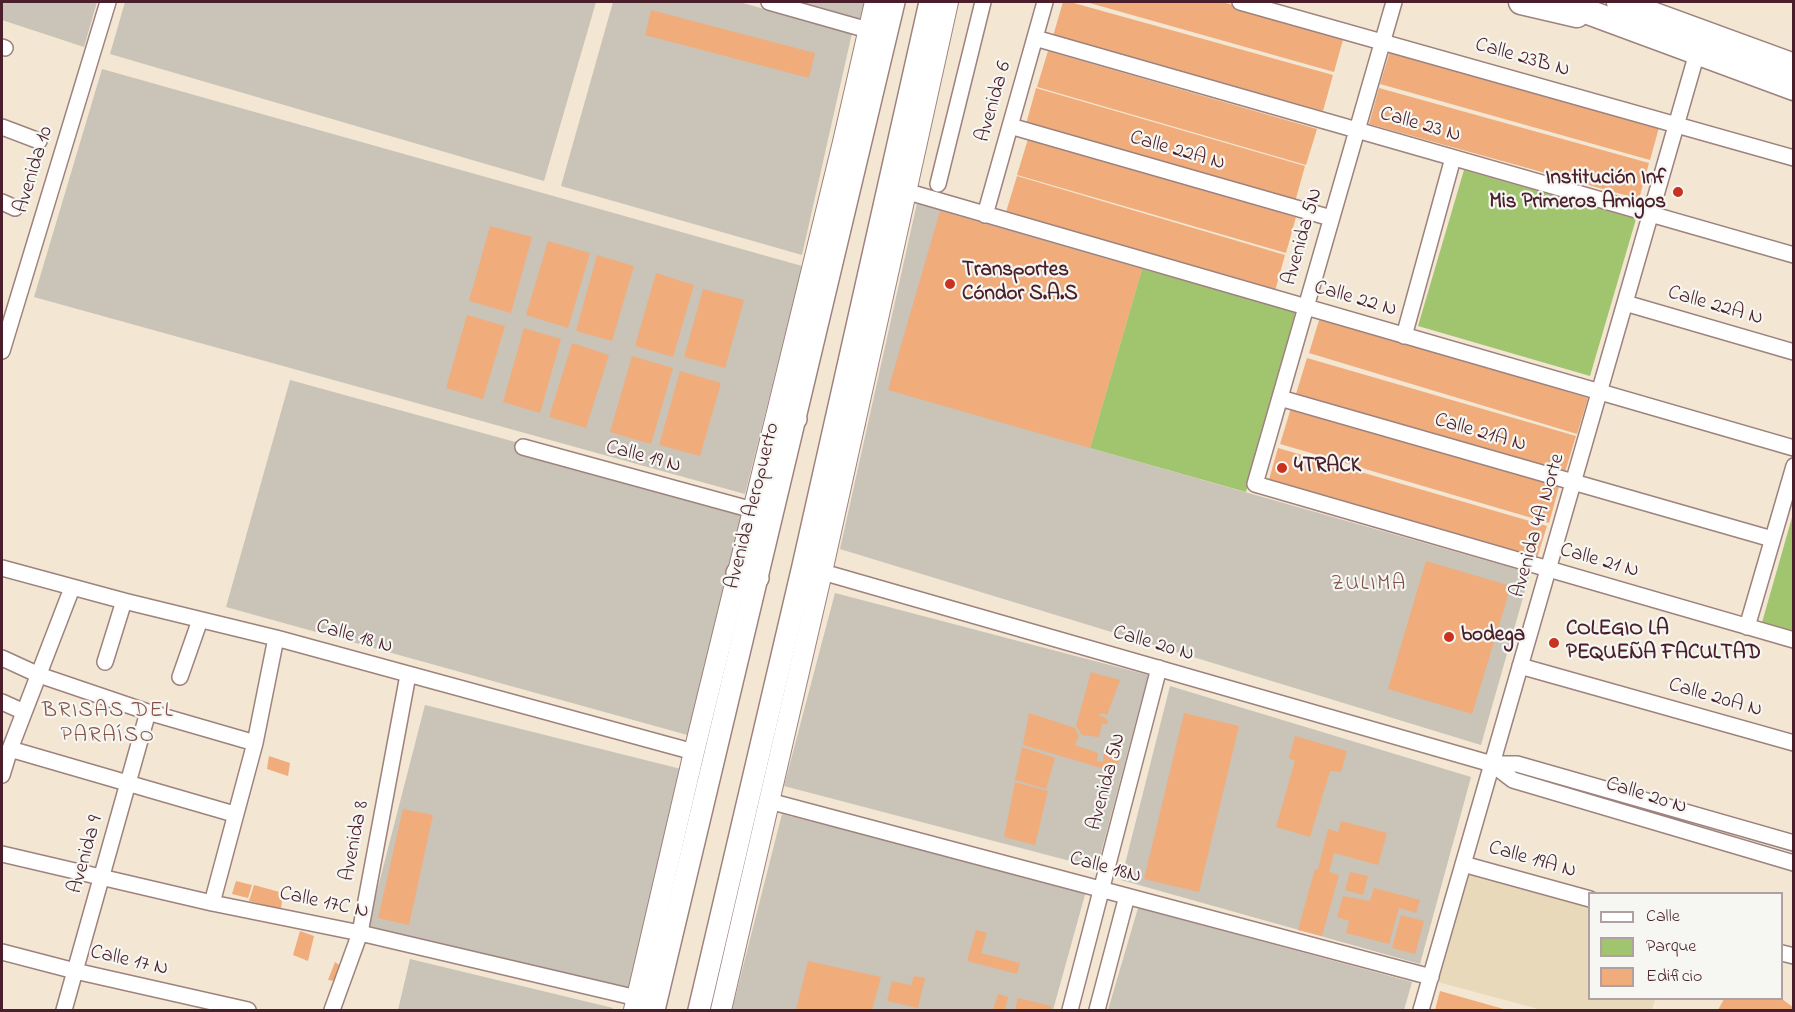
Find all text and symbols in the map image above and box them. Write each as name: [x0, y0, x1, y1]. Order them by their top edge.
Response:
street label: Calle 23B N: [1472, 33, 1572, 85]
street label: Avenida 6: [971, 59, 1019, 145]
street label: Calle 23 N: [1377, 102, 1463, 150]
street label: Avenida 10: [10, 124, 60, 216]
street label: Calle 22A N: [1127, 126, 1227, 178]
place label: Institución Inf Mis Primeros Amigos: [1489, 167, 1666, 217]
marker: Institución Inf Mis Primeros Amigos: [1671, 185, 1685, 199]
street label: Avenida 5N: [1278, 186, 1330, 288]
place label: Transportes Cóndor S.A.S: [962, 259, 1078, 309]
street label: Calle 22 N: [1311, 276, 1399, 324]
marker: Transportes Cóndor S.A.S: [943, 277, 957, 291]
street label: Calle 22A N: [1665, 281, 1765, 333]
street label: Calle 21A N: [1431, 409, 1529, 459]
street label: Avenida Aeropuerto: [721, 420, 787, 592]
street label: Calle 19 N: [603, 436, 683, 480]
street label: Avenida 4A Norte: [1506, 451, 1572, 601]
place label: 4TRACK: [1294, 455, 1361, 481]
marker: 4TRACK: [1275, 461, 1289, 475]
street label: Calle 21 N: [1557, 539, 1641, 585]
district label: ZULIMA: [1331, 572, 1407, 598]
street label: Calle 18 N: [313, 615, 395, 661]
place label: COLEGIO LA PEQUEÑA FACULTAD: [1566, 618, 1761, 668]
street label: Calle 20 N: [1109, 621, 1197, 669]
place label: bodega: [1461, 624, 1525, 650]
marker: bodega: [1442, 630, 1456, 644]
marker: COLEGIO LA PEQUEÑA FACULTAD: [1547, 636, 1561, 650]
street label: Calle 20A N: [1665, 674, 1765, 724]
district label: BRISAS DEL PARAÍSO: [42, 699, 174, 750]
street label: Avenida 5N: [1083, 731, 1133, 833]
street label: Calle 20 N: [1602, 773, 1690, 821]
street label: Avenida 8: [336, 799, 376, 883]
street label: Avenida 9: [64, 813, 110, 897]
street label: Calle 19A N: [1485, 836, 1579, 886]
street label: Calle 18N: [1066, 847, 1144, 891]
street label: Calle 17C N: [277, 882, 371, 926]
legend: [1588, 892, 1783, 1000]
text: Calle: [1646, 904, 1680, 930]
text: Parque: [1646, 934, 1696, 960]
street label: Calle 17 N: [88, 941, 170, 983]
text: Edificio: [1646, 964, 1702, 990]

